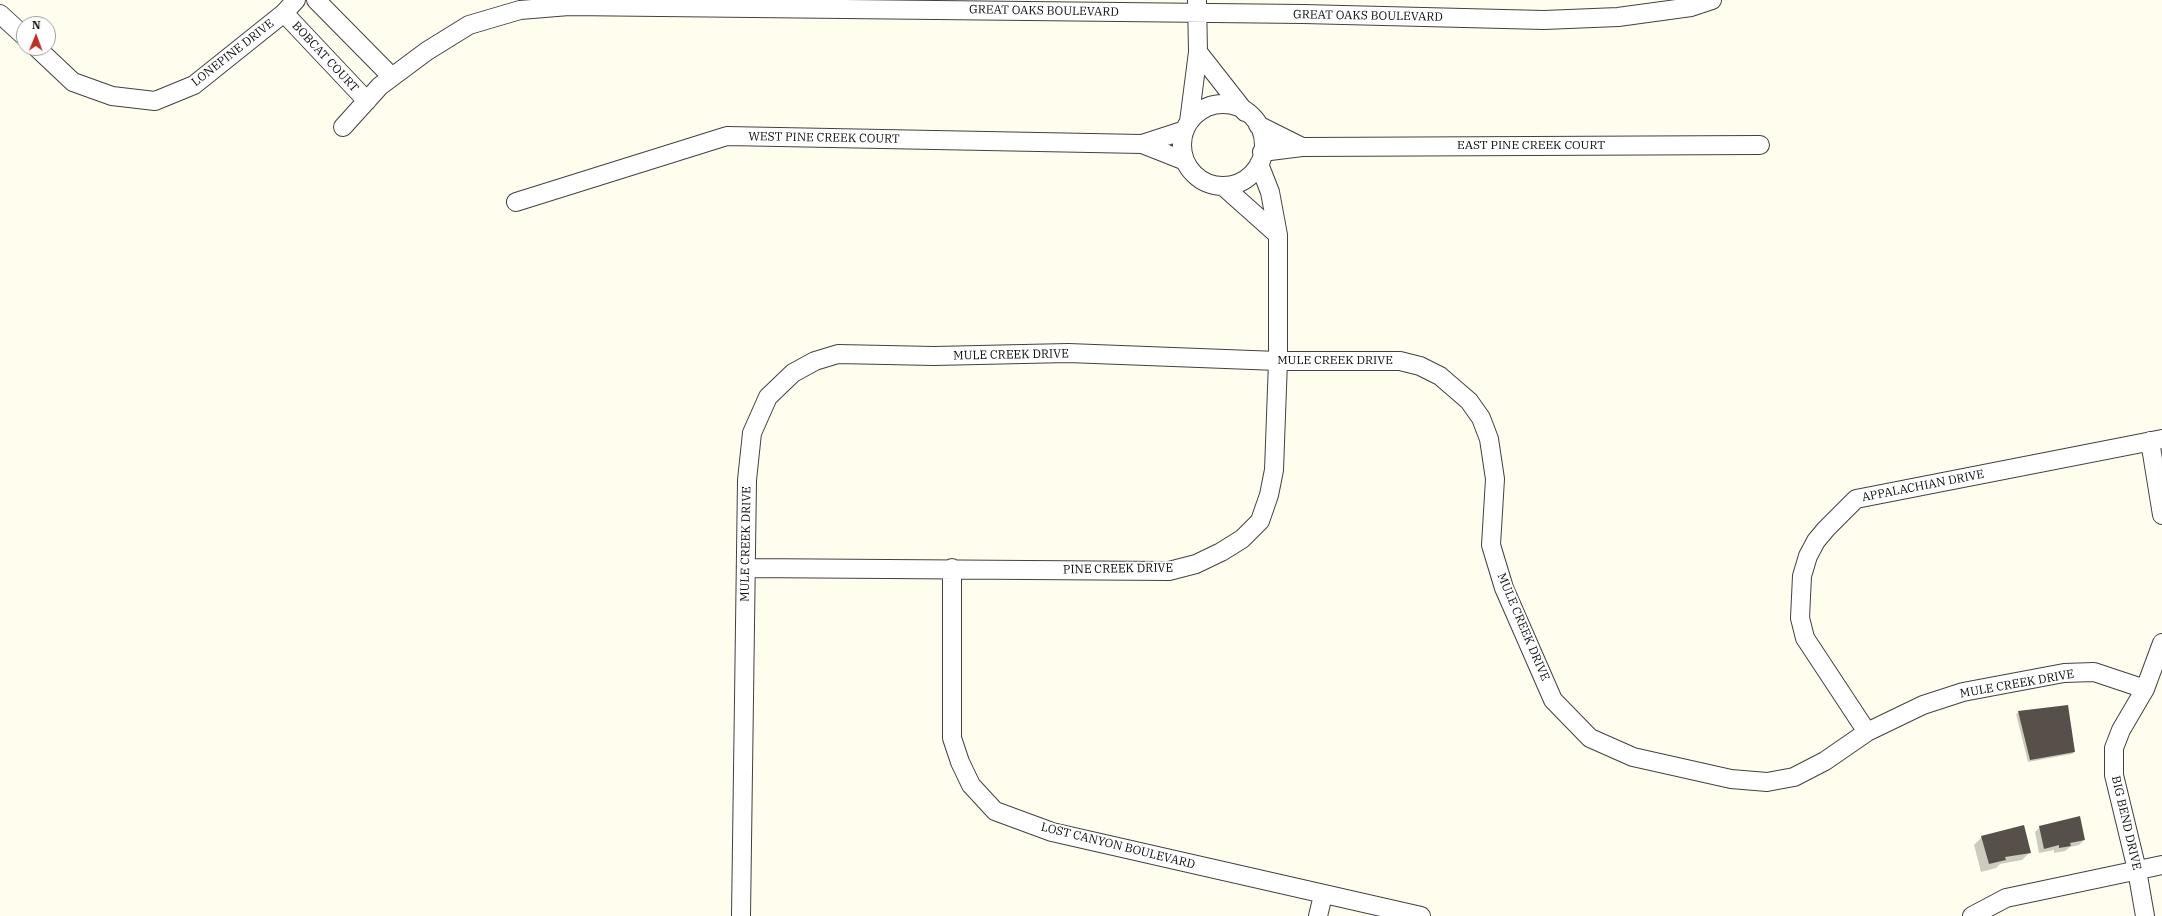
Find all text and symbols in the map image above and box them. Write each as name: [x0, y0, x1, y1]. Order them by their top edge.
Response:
street label: GREAT OAKS BOULEVARD: [969, 2, 1119, 20]
street label: GREAT OAKS BOULEVARD: [1293, 7, 1443, 25]
north arrow: [16, 16, 56, 56]
street label: LONEPINE DRIVE: [189, 16, 277, 90]
text: N: [32, 18, 41, 32]
street label: BOBCAT COURT: [289, 19, 361, 95]
street label: WEST PINE CREEK COURT: [748, 129, 900, 147]
street label: EAST PINE CREEK COURT: [1457, 139, 1605, 153]
street label: MULE CREEK DRIVE: [953, 347, 1069, 363]
street label: MULE CREEK DRIVE: [1277, 354, 1393, 368]
street label: APPALACHIAN DRIVE: [1861, 467, 1985, 505]
street label: MULE CREEK DRIVE: [738, 486, 754, 602]
street label: PINE CREEK DRIVE: [1063, 561, 1173, 577]
street label: MULE CREEK DRIVE: [1494, 571, 1552, 683]
street label: MULE CREEK DRIVE: [1959, 667, 2075, 701]
street label: BIG BEND DRIVE: [2108, 774, 2144, 872]
street label: LOST CANYON BOULEVARD: [1039, 820, 1197, 872]

